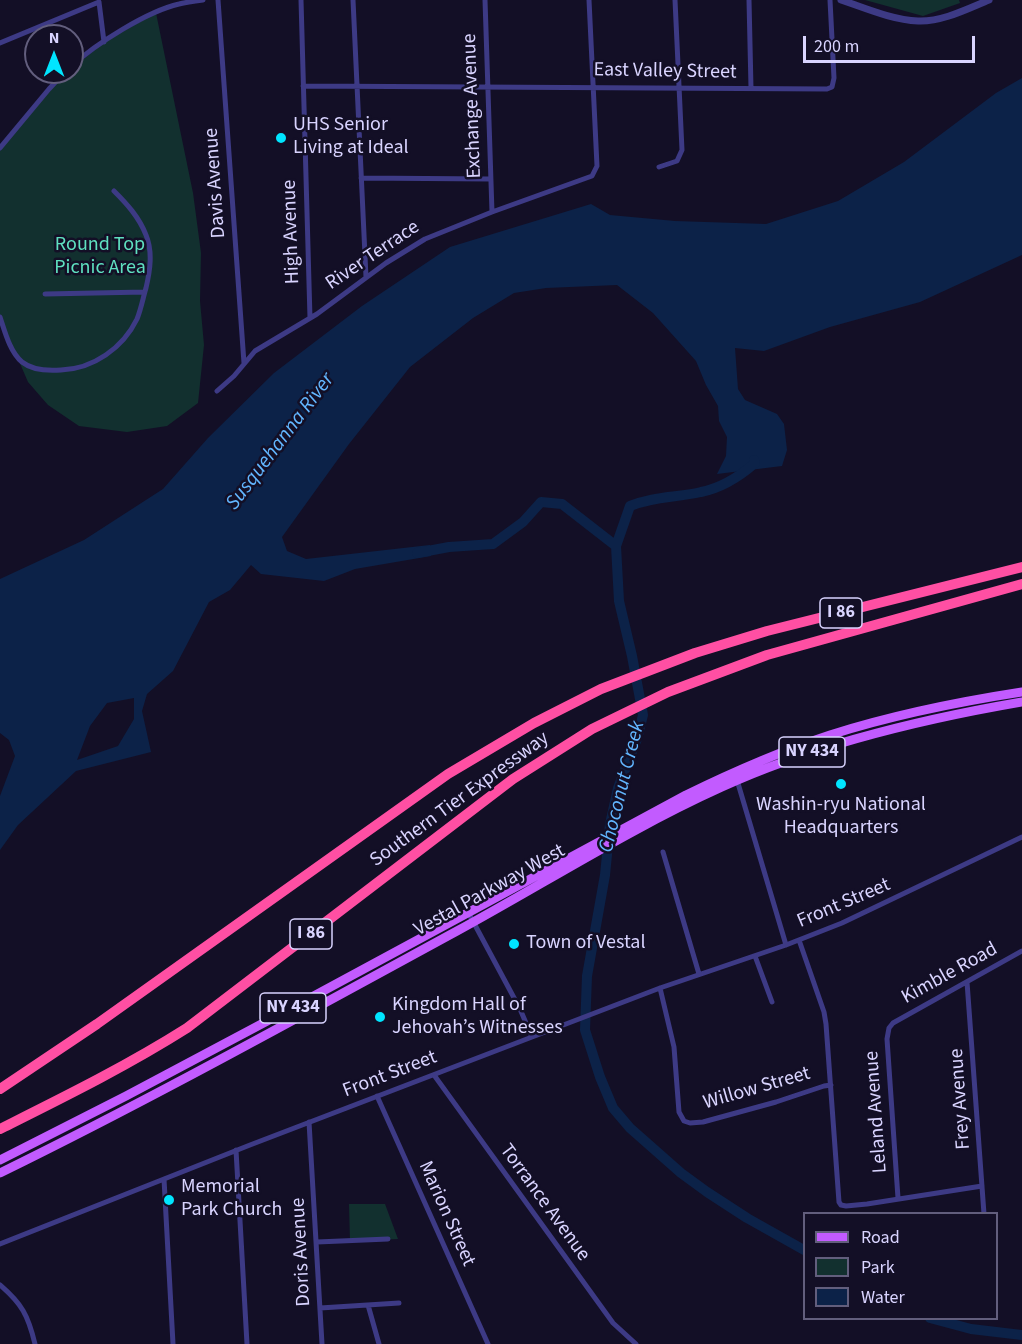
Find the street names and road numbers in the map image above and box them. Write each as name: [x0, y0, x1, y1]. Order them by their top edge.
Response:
street label: Exchange Avenue: [458, 33, 488, 179]
street label: East Valley Street: [593, 59, 737, 85]
street label: Davis Avenue: [200, 127, 232, 239]
street label: High Avenue: [278, 179, 306, 285]
street label: River Terrace: [322, 216, 424, 296]
road number: I 86: [820, 598, 862, 628]
street label: Southern Tier Expressway: [366, 727, 554, 873]
road number: NY 434: [779, 737, 845, 767]
street label: Vestal Parkway West: [410, 840, 570, 942]
street label: Front Street: [794, 874, 894, 934]
road number: I 86: [290, 919, 332, 949]
street label: Kimble Road: [898, 938, 1002, 1010]
road number: NY 434: [260, 993, 326, 1023]
street label: Front Street: [340, 1046, 440, 1104]
street label: Frey Avenue: [945, 1048, 977, 1150]
street label: Leland Avenue: [861, 1050, 893, 1174]
street label: Willow Street: [701, 1062, 813, 1116]
street label: Torrance Avenue: [493, 1140, 595, 1266]
street label: Marion Street: [412, 1158, 480, 1270]
street label: Doris Avenue: [287, 1197, 317, 1307]

